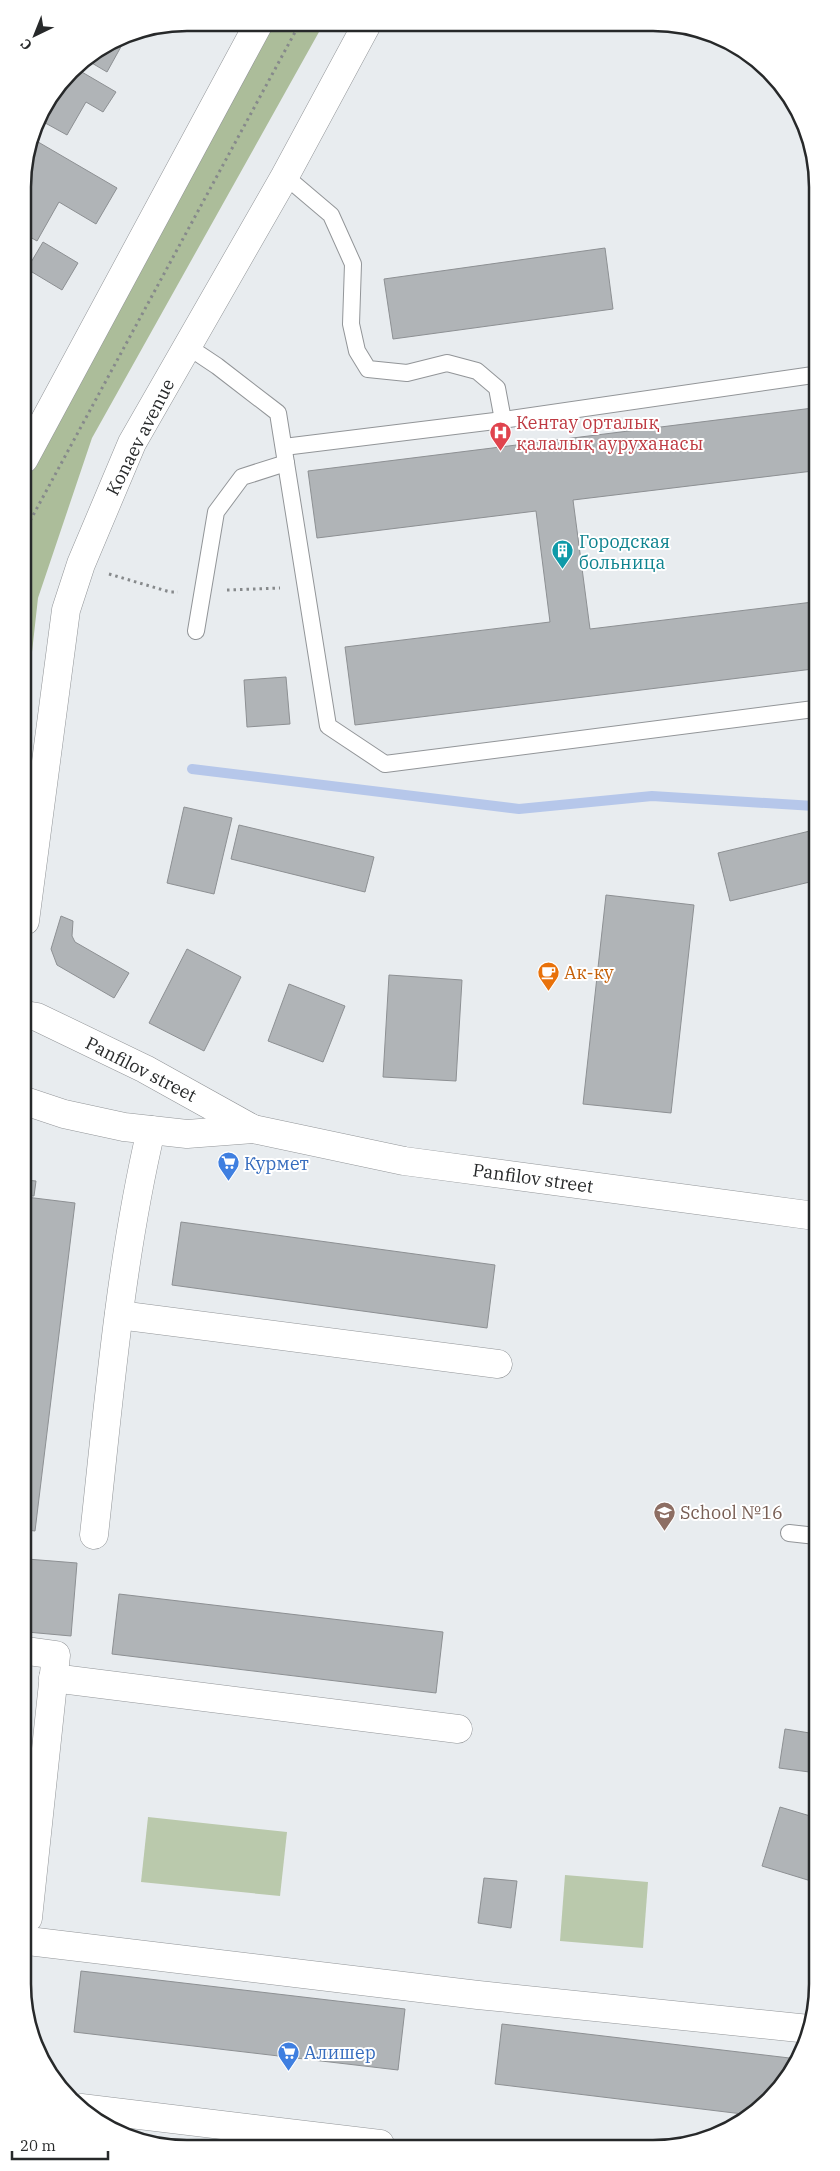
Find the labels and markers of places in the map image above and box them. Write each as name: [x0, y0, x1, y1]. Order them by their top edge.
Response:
place label: Кентау орталық қалалық ауруханасы: [516, 411, 703, 455]
hospital icon: Кентау орталық қалалық ауруханасы: [488, 420, 512, 451]
place label: Городская больница: [579, 530, 670, 574]
building icon: Городская больница: [551, 539, 575, 570]
cafe icon: Ак-ку: [536, 960, 560, 991]
place label: Ак-ку: [564, 961, 614, 984]
supermarket icon: Курмет: [216, 1151, 240, 1182]
place label: Курмет: [244, 1152, 309, 1175]
school or university icon: School №16: [652, 1500, 676, 1531]
place label: School №16: [680, 1501, 783, 1524]
supermarket icon: Алишер: [276, 2040, 300, 2071]
place label: Алишер: [304, 2041, 376, 2064]

